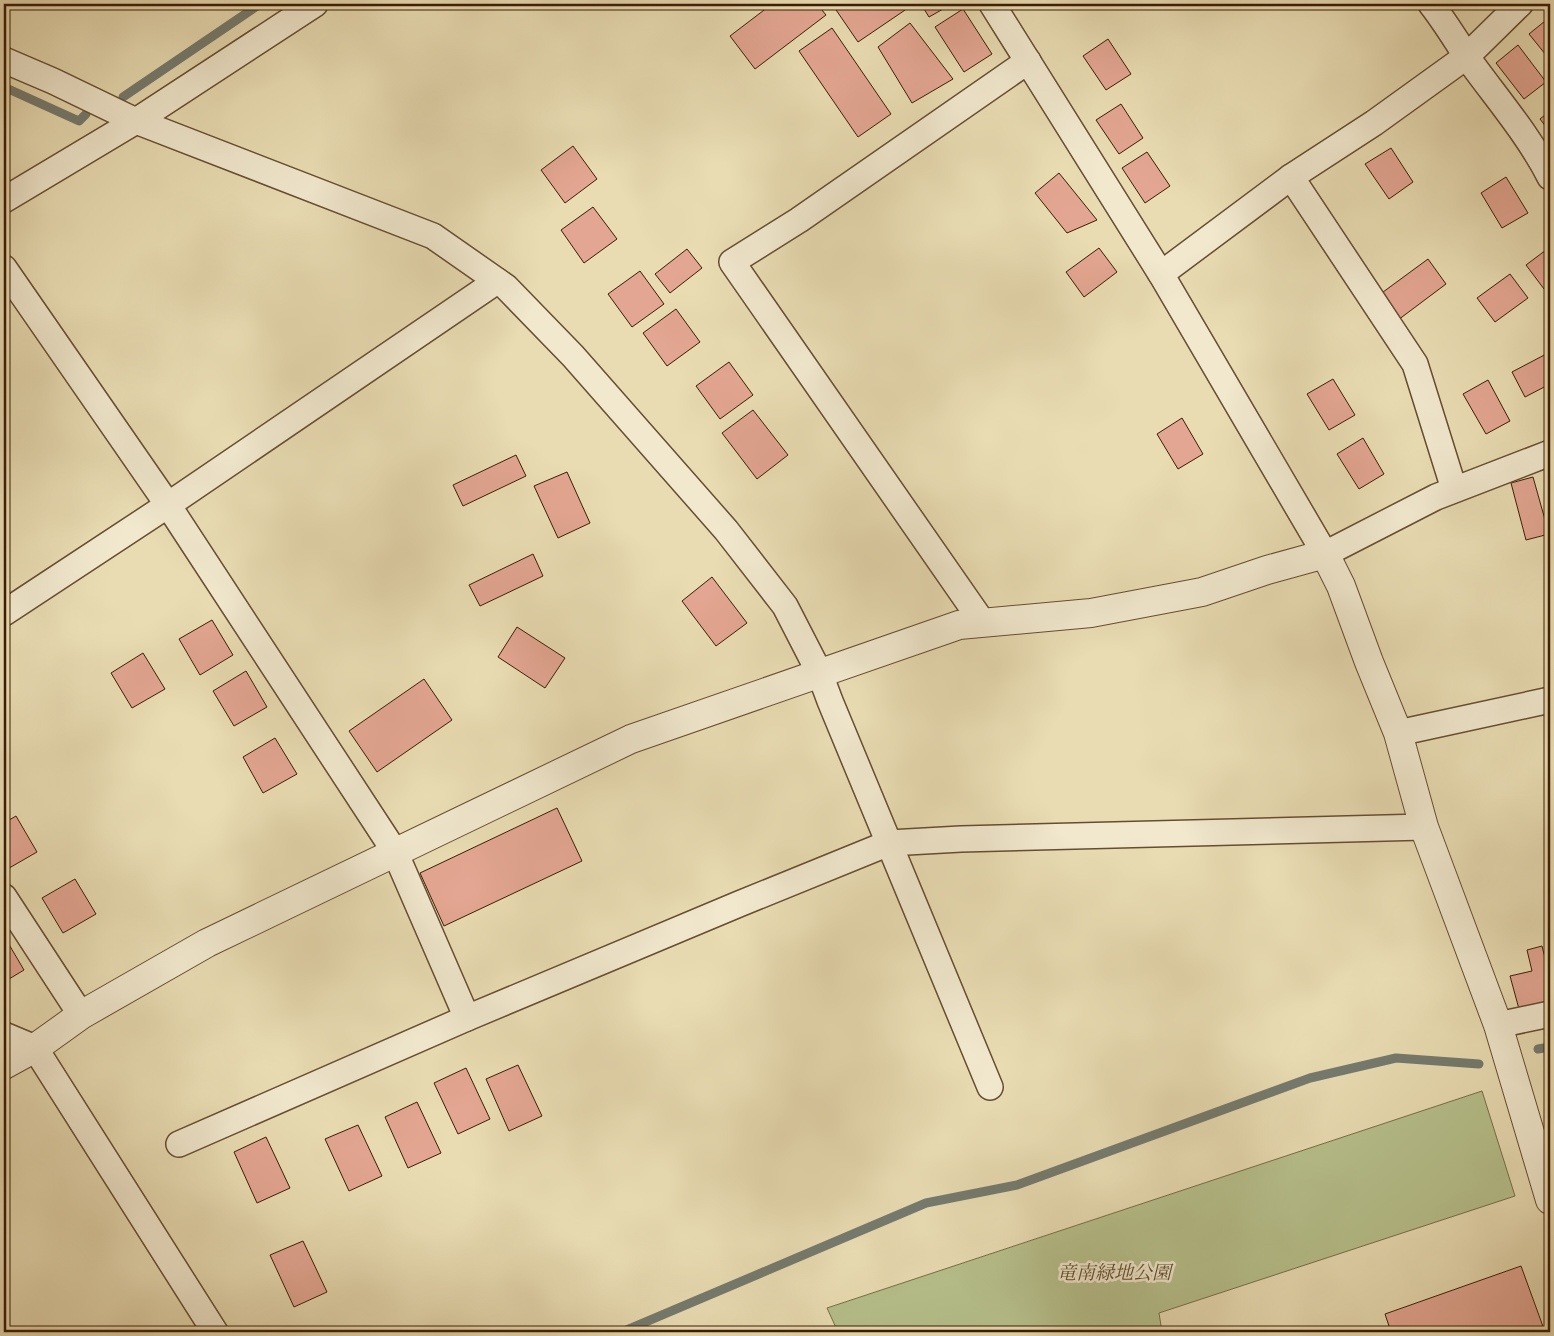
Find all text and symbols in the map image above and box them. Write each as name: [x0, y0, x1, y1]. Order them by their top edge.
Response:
park label: 竜南緑地公園: [1057, 1261, 1174, 1288]

